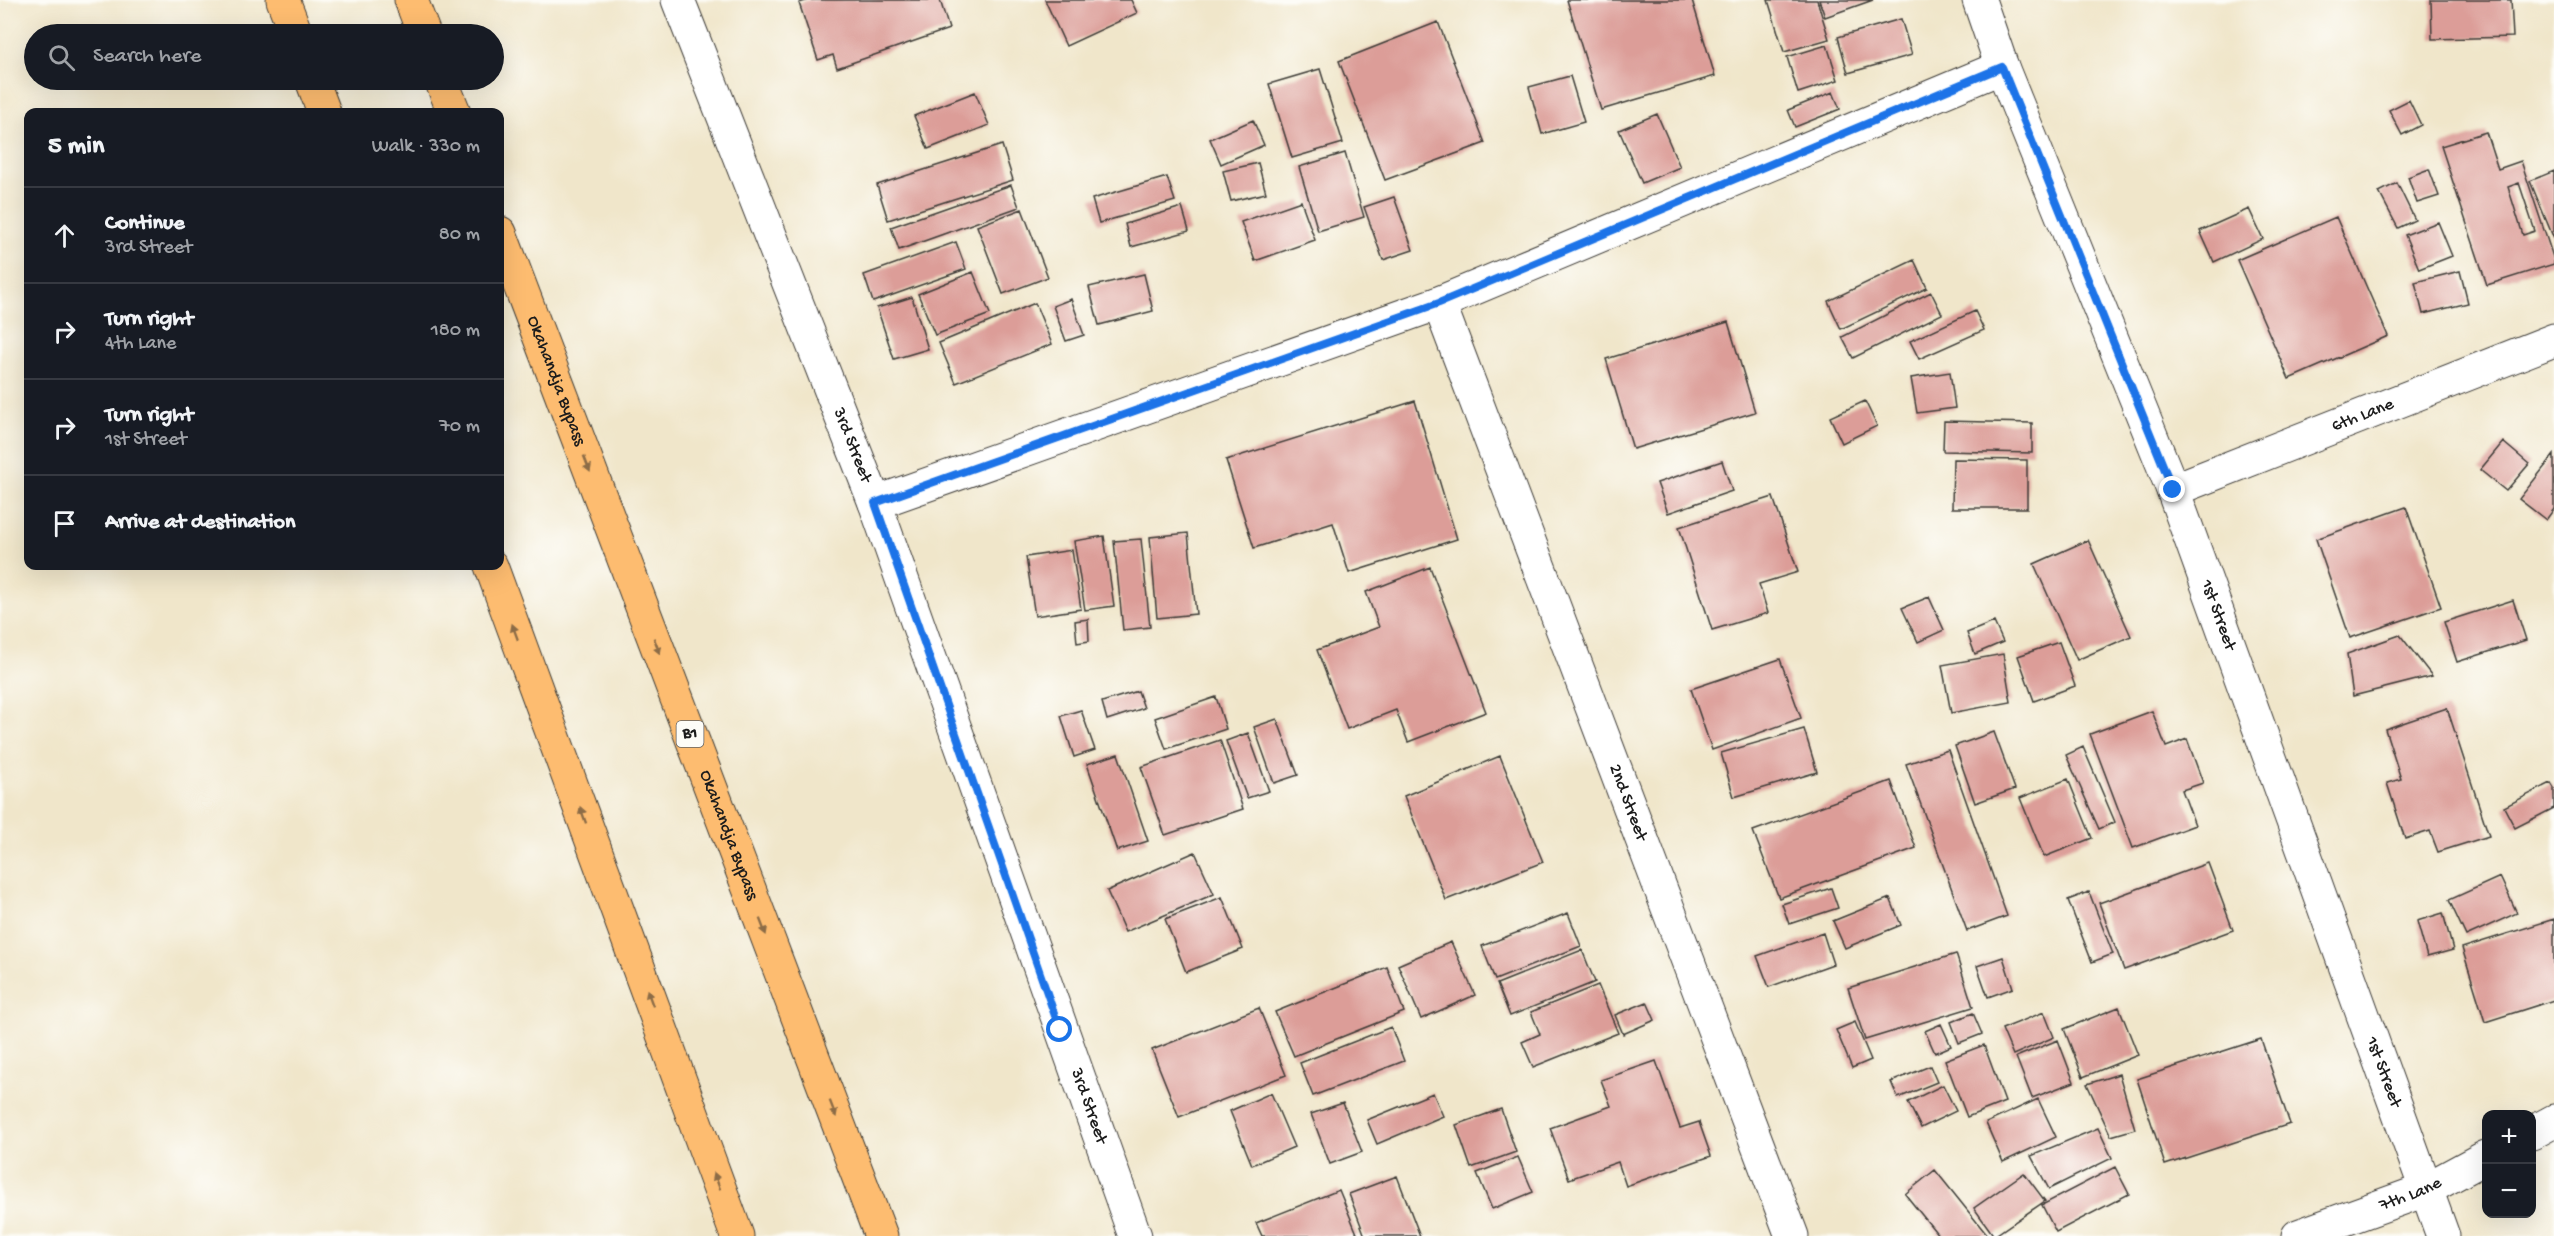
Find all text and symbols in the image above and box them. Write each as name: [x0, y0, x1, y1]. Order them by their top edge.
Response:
search box: [24, 24, 504, 90]
icon: search: [45, 41, 78, 74]
text: Search here: [93, 44, 201, 70]
text: 5 min: [48, 132, 104, 163]
text: Walk · 330 m: [372, 136, 480, 159]
text: Continue: [105, 211, 185, 237]
icon: ahead: [48, 219, 81, 252]
text: 80 m: [439, 224, 480, 247]
text: 3rd Street: [105, 237, 192, 260]
text: Turn right: [105, 307, 193, 333]
street label: Okahandja Bypass: [522, 313, 591, 450]
icon: right: [48, 315, 81, 348]
text: 180 m: [431, 320, 480, 343]
text: 4th Lane: [105, 333, 176, 356]
street label: 6th Lane: [2329, 393, 2398, 437]
text: Turn right: [105, 403, 193, 429]
street label: 3rd Street: [828, 404, 877, 487]
icon: right: [48, 411, 81, 444]
text: 70 m: [439, 416, 480, 439]
text: 1st Street: [105, 429, 187, 452]
one-way arrow: [583, 455, 593, 473]
route end: [2159, 476, 2185, 502]
icon: arrive: [48, 507, 81, 540]
text: Arrive at destination: [105, 510, 295, 536]
street label: 1st Street: [2195, 576, 2241, 655]
one-way arrow: [510, 623, 520, 641]
one-way arrow: [652, 637, 662, 655]
road number: B1: [676, 721, 704, 747]
street label: 2nd Street: [1604, 761, 1653, 845]
street label: Okahandja Bypass: [694, 767, 763, 904]
one-way arrow: [577, 806, 587, 824]
one-way arrow: [759, 918, 769, 936]
one-way arrow: [645, 989, 654, 1007]
route start: [1046, 1016, 1072, 1042]
street label: 1st Street: [2361, 1033, 2407, 1112]
street label: 3rd Street: [1066, 1065, 1112, 1148]
one-way arrow: [828, 1100, 838, 1118]
map controls: [2482, 1110, 2536, 1218]
button: +: [2482, 1110, 2536, 1164]
button: −: [2482, 1164, 2536, 1218]
one-way arrow: [712, 1172, 722, 1190]
street label: 7th Lane: [2376, 1172, 2446, 1216]

